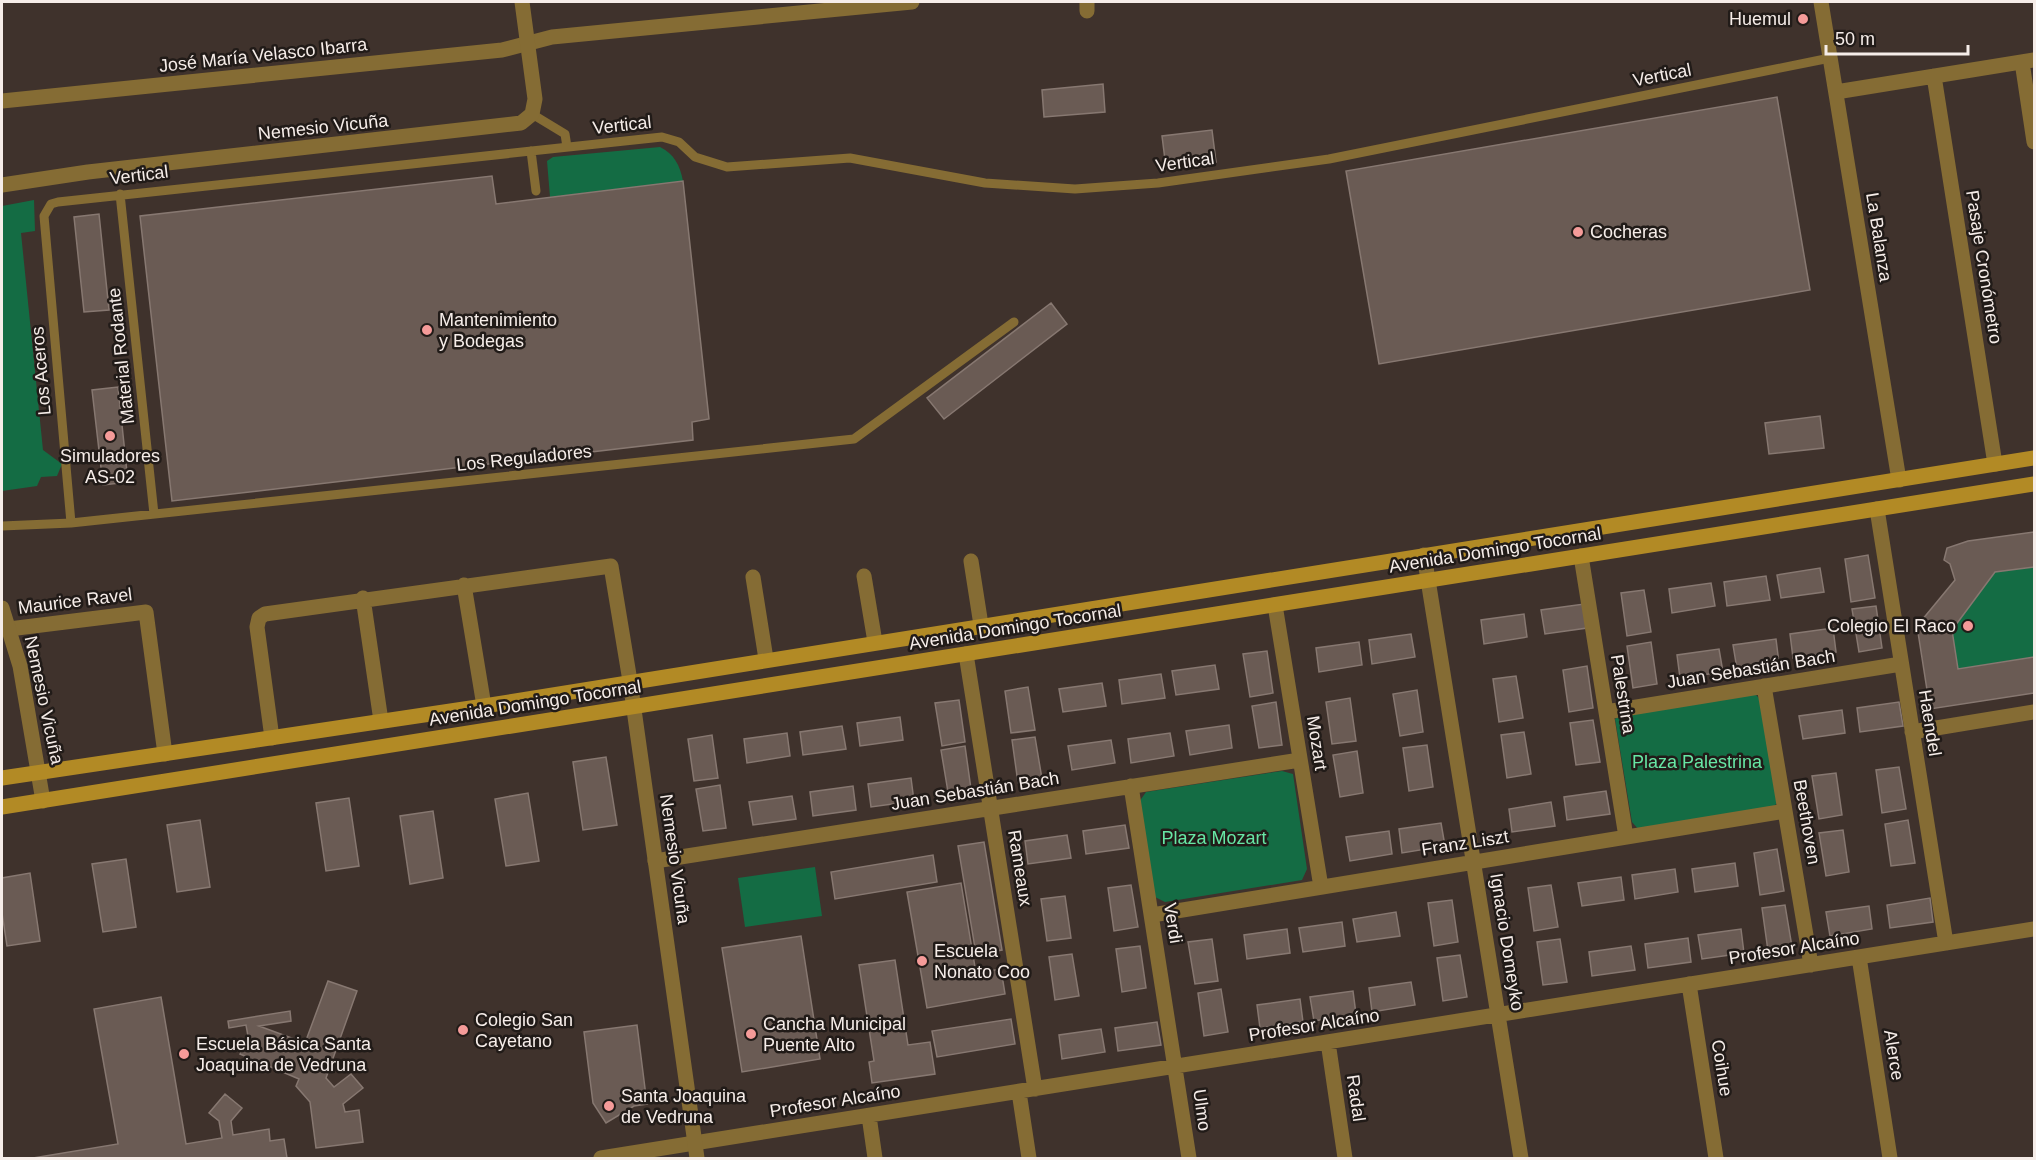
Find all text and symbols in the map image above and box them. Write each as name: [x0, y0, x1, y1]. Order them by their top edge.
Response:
place label: Huemul: [1729, 9, 1791, 29]
marker: Huemul: [1796, 12, 1810, 26]
scale bar: [1826, 18, 1968, 56]
text: 50 m: [1835, 29, 1875, 49]
street label: José María Velasco Ibarra: [158, 34, 369, 76]
street label: Vertical: [1631, 60, 1693, 90]
street label: Nemesio Vicuña: [257, 110, 390, 144]
street label: Vertical: [592, 112, 652, 138]
street label: Vertical: [1154, 148, 1216, 176]
street label: Vertical: [108, 161, 170, 189]
street label: Pasaje Cronómetro: [1962, 189, 2006, 345]
street label: La Balanza: [1862, 191, 1896, 284]
place label: Cocheras: [1590, 222, 1667, 242]
marker: Cocheras: [1571, 225, 1585, 239]
street label: Material Rodante: [104, 287, 138, 425]
place label: Mantenimiento y Bodegas: [439, 310, 557, 351]
marker: Mantenimiento y Bodegas: [420, 323, 434, 337]
street label: Los Aceros: [27, 326, 55, 416]
marker: Simuladores AS-02: [103, 429, 117, 443]
street label: Los Reguladores: [455, 441, 593, 475]
place label: Simuladores AS-02: [60, 446, 160, 487]
street label: Avenida Domingo Tocornal: [1388, 523, 1602, 577]
street label: Maurice Ravel: [17, 584, 133, 618]
street label: Avenida Domingo Tocornal: [908, 600, 1122, 654]
place label: Colegio El Raco: [1827, 616, 1956, 636]
marker: Colegio El Raco: [1961, 619, 1975, 633]
street label: Nemesio Vicuña: [21, 634, 68, 767]
street label: Juan Sebastián Bach: [1665, 646, 1837, 692]
street label: Palestrina: [1607, 653, 1639, 736]
street label: Avenida Domingo Tocornal: [428, 676, 642, 730]
street label: Haendel: [1915, 688, 1945, 758]
street label: Mozart: [1303, 714, 1331, 772]
park label: Plaza Palestrina: [1632, 752, 1763, 772]
street label: Juan Sebastián Bach: [889, 768, 1061, 814]
street label: Beethoven: [1790, 778, 1824, 866]
street label: Nemesio Vicuña: [656, 793, 694, 926]
street label: Franz Liszt: [1420, 826, 1510, 860]
street label: Rameaux: [1004, 828, 1036, 908]
park label: Plaza Mozart: [1161, 828, 1267, 848]
street label: Ignacio Domeyko: [1486, 872, 1528, 1012]
street label: Verdi: [1160, 901, 1186, 945]
street label: Profesor Alcaíno: [1727, 928, 1861, 968]
place label: Escuela Nonato Coo: [934, 941, 1030, 982]
marker: Escuela Nonato Coo: [915, 954, 929, 968]
street label: Profesor Alcaíno: [1247, 1005, 1381, 1045]
place label: Colegio San Cayetano: [475, 1010, 573, 1051]
place label: Cancha Municipal Puente Alto: [763, 1014, 906, 1055]
marker: Colegio San Cayetano: [456, 1023, 470, 1037]
marker: Cancha Municipal Puente Alto: [744, 1027, 758, 1041]
street label: Alerce: [1880, 1028, 1908, 1082]
place label: Escuela Básica Santa Joaquina de Vedruna: [196, 1034, 372, 1075]
street label: Coihue: [1708, 1038, 1736, 1098]
marker: Escuela Básica Santa Joaquina de Vedruna: [177, 1047, 191, 1061]
street label: Radal: [1343, 1073, 1369, 1123]
street label: Profesor Alcaíno: [768, 1081, 902, 1121]
place label: Santa Joaquina de Vedruna: [621, 1086, 747, 1127]
street label: Ulmo: [1189, 1088, 1215, 1132]
marker: Santa Joaquina de Vedruna: [602, 1099, 616, 1113]

